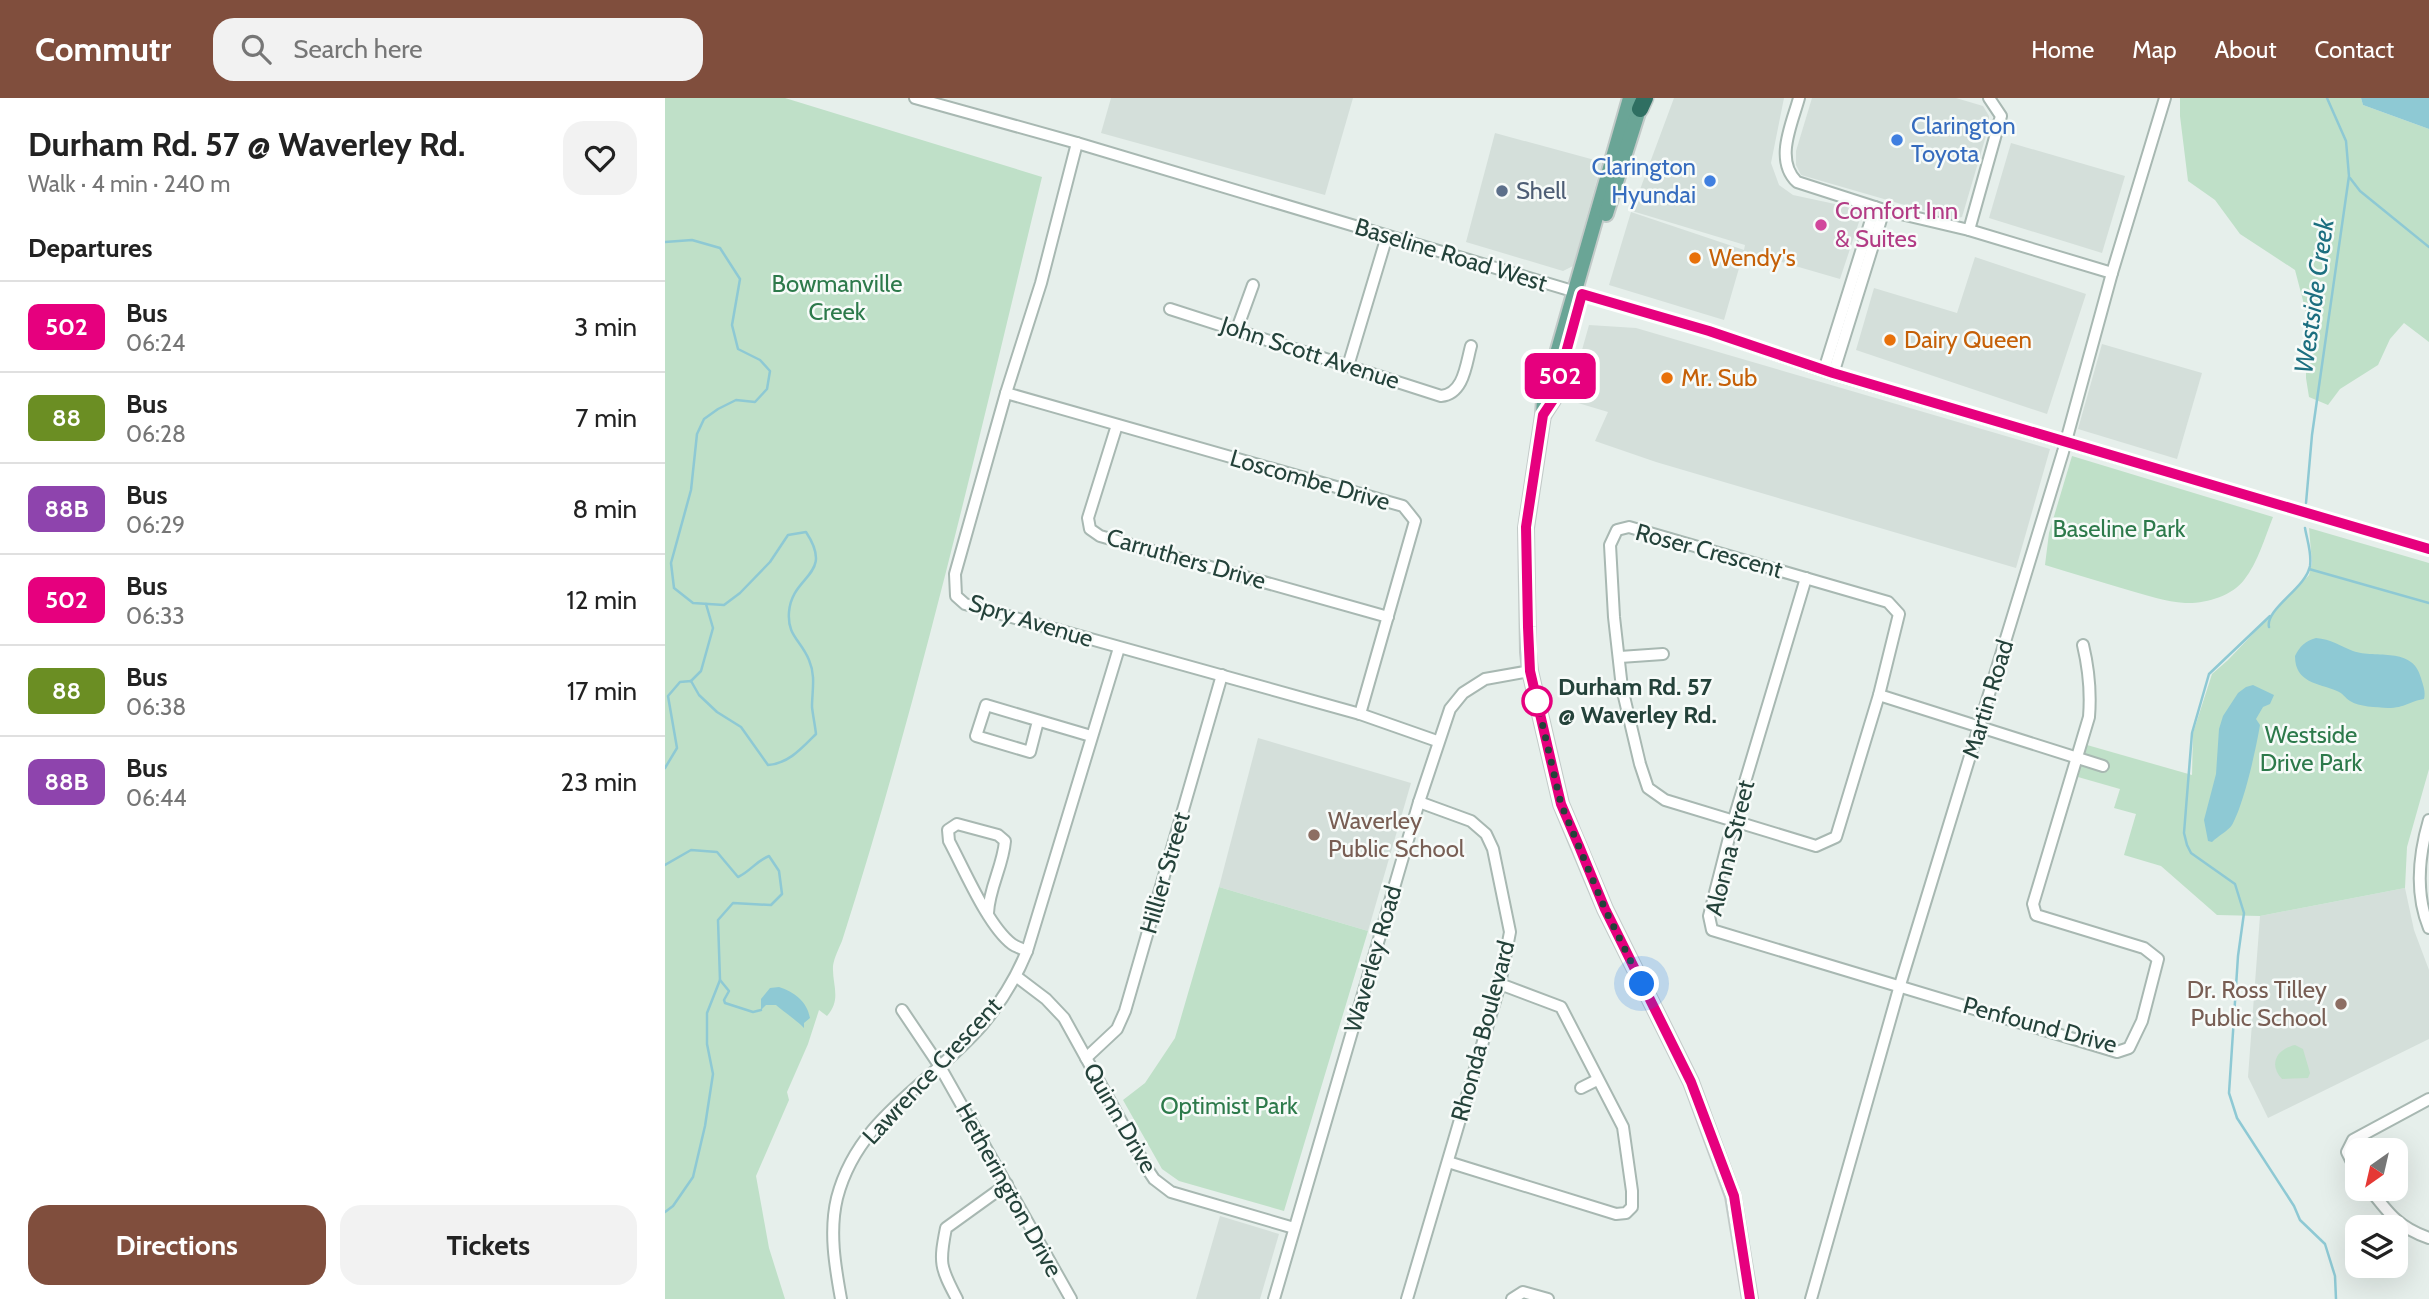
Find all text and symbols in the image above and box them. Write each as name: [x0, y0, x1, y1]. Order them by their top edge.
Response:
search box: [213, 18, 703, 81]
text: Commutr: [35, 29, 171, 69]
icon: search: [237, 30, 275, 68]
text: Search here: [293, 33, 422, 65]
text: Home: [2031, 35, 2094, 64]
text: Map: [2132, 35, 2177, 64]
text: About: [2215, 35, 2277, 64]
text: Contact: [2315, 35, 2394, 64]
place label: Clarington Toyota: [1911, 111, 2016, 168]
button: heart: [563, 121, 637, 195]
text: Durham Rd. 57 @ Waverley Rd.: [28, 124, 465, 164]
marker: Clarington Toyota: [1889, 132, 1905, 148]
place label: Clarington Hyundai: [1591, 152, 1696, 209]
text: Walk · 4 min · 240 m: [28, 170, 230, 198]
marker: Clarington Hyundai: [1702, 173, 1718, 189]
place label: Shell: [1516, 176, 1567, 205]
marker: Shell: [1494, 183, 1510, 199]
place label: Comfort Inn & Suites: [1835, 196, 1958, 253]
street label: Baseline Road West: [1352, 211, 1551, 298]
water label: Westside Creek: [2287, 216, 2341, 375]
marker: Comfort Inn & Suites: [1813, 217, 1829, 233]
text: Departures: [28, 232, 152, 264]
place label: Wendy's: [1709, 243, 1796, 272]
marker: Wendy's: [1687, 250, 1703, 266]
park label: Bowmanville Creek: [772, 269, 902, 326]
text: Bus: [126, 297, 167, 329]
street label: John Scott Avenue: [1216, 310, 1403, 395]
text: 3 min: [574, 311, 637, 343]
text: 502: [45, 312, 88, 341]
place label: Dairy Queen: [1904, 325, 2032, 354]
text: 06:24: [126, 329, 185, 357]
marker: Dairy Queen: [1882, 332, 1898, 348]
line badge: 502: [1520, 353, 1600, 399]
text: 502: [1539, 361, 1581, 390]
place label: Mr. Sub: [1681, 363, 1757, 392]
marker: Mr. Sub: [1659, 370, 1675, 386]
text: Bus: [126, 388, 167, 420]
text: 7 min: [575, 402, 637, 434]
text: 88: [52, 403, 81, 432]
text: 06:28: [126, 420, 186, 448]
street label: Loscombe Drive: [1227, 443, 1393, 516]
text: Bus: [126, 479, 167, 511]
text: 8 min: [573, 493, 637, 525]
text: 88B: [44, 494, 89, 523]
text: 06:29: [126, 511, 185, 539]
park label: Baseline Park: [2052, 514, 2186, 543]
street label: Roser Crescent: [1633, 517, 1786, 584]
street label: Carruthers Drive: [1103, 522, 1269, 595]
text: Bus: [126, 570, 167, 602]
text: 12 min: [566, 584, 637, 616]
text: 502: [45, 585, 88, 614]
street label: Spry Avenue: [965, 588, 1097, 653]
text: 06:33: [126, 602, 185, 630]
street label: Martin Road: [1956, 636, 2019, 762]
text: Bus: [126, 661, 167, 693]
place label: Durham Rd. 57 @ Waverley Rd.: [1558, 672, 1717, 729]
text: 17 min: [567, 675, 637, 707]
text: 88: [52, 676, 81, 705]
marker: Durham Rd. 57 @ Waverley Rd.: [1522, 686, 1552, 716]
text: 06:38: [126, 693, 186, 721]
park label: Westside Drive Park: [2260, 720, 2362, 777]
text: Bus: [126, 752, 167, 784]
text: 23 min: [561, 766, 637, 798]
text: 88B: [44, 767, 89, 796]
street label: Alonna Street: [1699, 777, 1760, 919]
text: 06:44: [126, 784, 187, 812]
place label: Waverley Public School: [1328, 806, 1465, 863]
street label: Hillier Street: [1133, 809, 1196, 937]
marker: Waverley Public School: [1306, 827, 1322, 843]
street label: Waverley Road: [1338, 882, 1407, 1036]
street label: Rhonda Boulevard: [1444, 937, 1521, 1124]
your location: [1624, 966, 1659, 1001]
place label: Dr. Ross Tilley Public School: [2187, 975, 2327, 1032]
street label: Penfound Drive: [1960, 990, 2120, 1059]
street label: Lawrence Crescent: [856, 991, 1007, 1150]
marker: Dr. Ross Tilley Public School: [2333, 996, 2349, 1012]
street label: Quinn Drive: [1077, 1058, 1164, 1178]
park label: Optimist Park: [1160, 1091, 1298, 1120]
street label: Hetherington Drive: [950, 1098, 1069, 1282]
north arrow: [2345, 1138, 2408, 1200]
map controls: [2345, 1138, 2408, 1278]
button: Directions: [28, 1205, 326, 1285]
button: Tickets: [340, 1205, 637, 1285]
button: layers: [2345, 1215, 2408, 1278]

